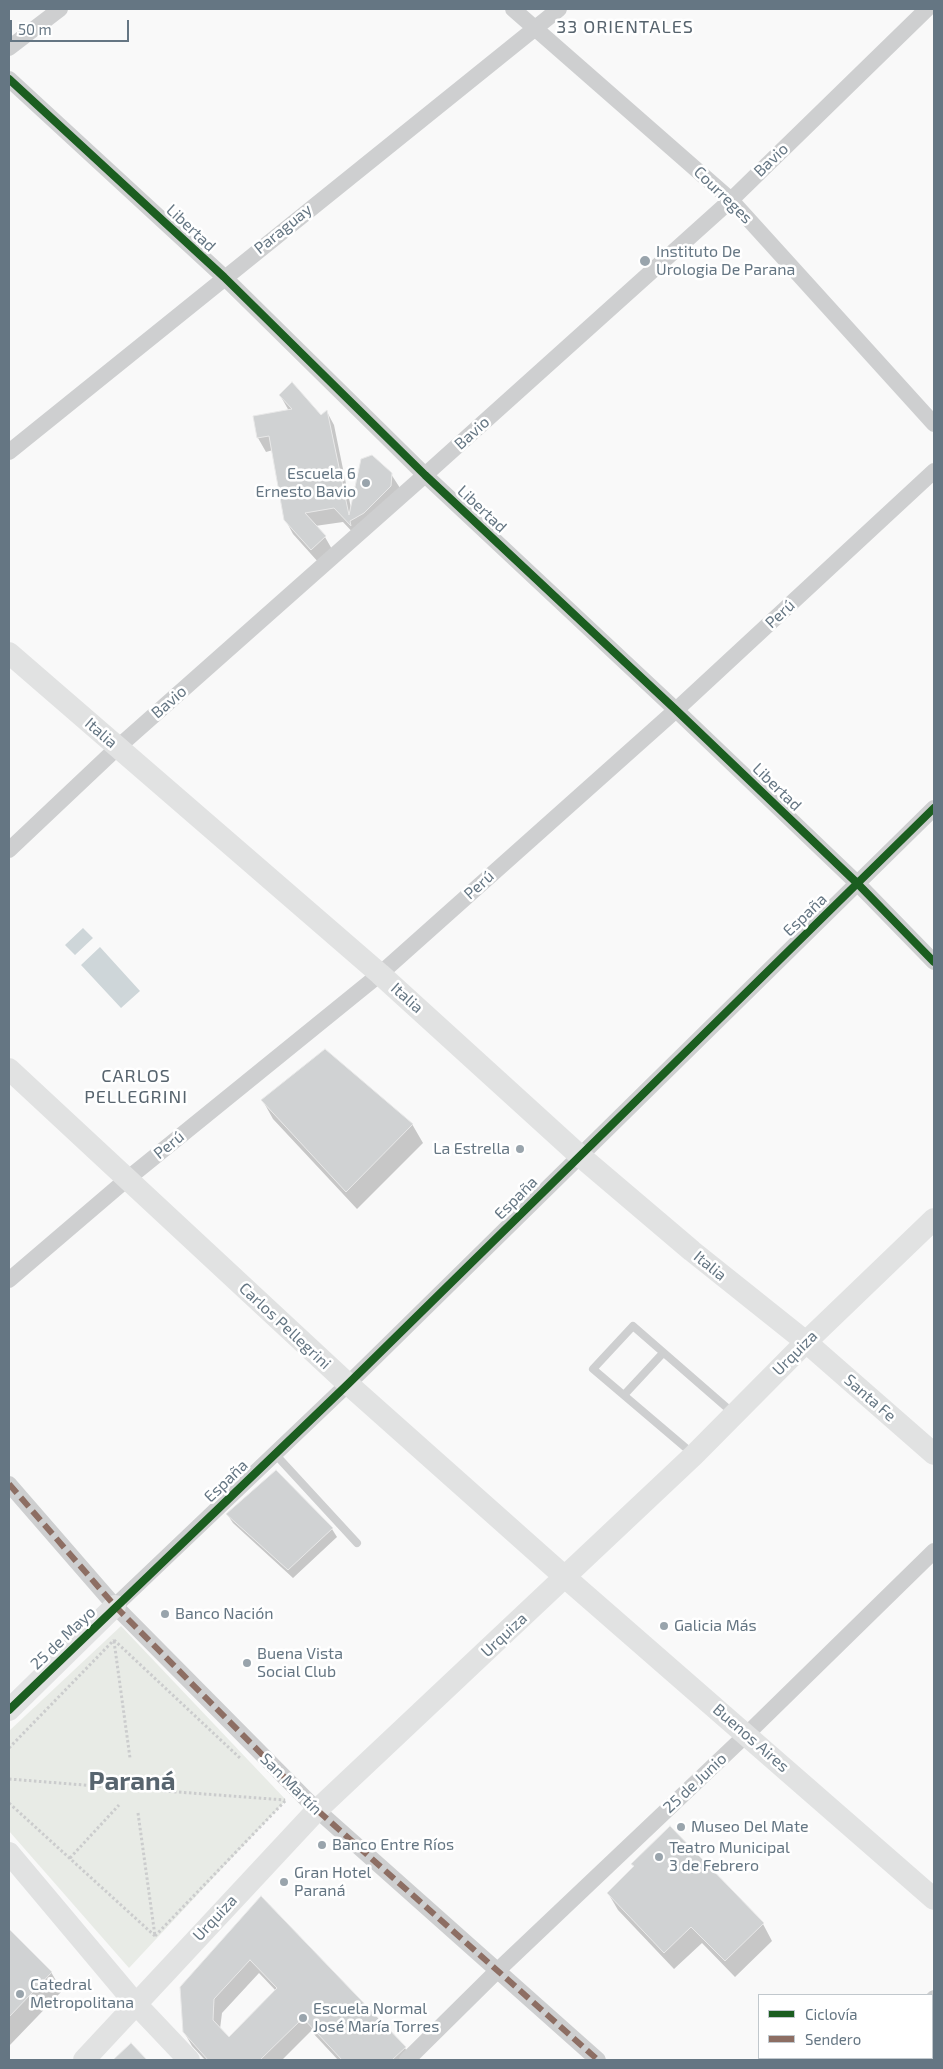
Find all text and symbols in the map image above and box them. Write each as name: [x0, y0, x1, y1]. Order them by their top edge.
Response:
scale bar: [12, 10, 131, 42]
district label: 33 ORIENTALES: [555, 16, 695, 38]
text: 50 m: [18, 20, 52, 38]
street label: Bavio: [750, 139, 792, 181]
street label: Courreges: [690, 162, 756, 228]
street label: Libertad: [162, 200, 220, 256]
street label: Paraguay: [250, 200, 316, 258]
place label: Instituto De Urologia De Parana: [656, 242, 795, 280]
marker: Instituto De Urologia De Parana: [638, 254, 652, 268]
street label: Bavio: [451, 412, 493, 454]
place label: Escuela 6 Ernesto Bavio: [256, 464, 356, 502]
marker: Escuela 6 Ernesto Bavio: [360, 477, 372, 489]
street label: Libertad: [453, 481, 511, 537]
street label: Perú: [761, 596, 799, 632]
street label: Bavio: [148, 682, 190, 722]
street label: Italia: [81, 714, 121, 752]
street label: Libertad: [749, 759, 805, 815]
street label: Perú: [460, 867, 498, 903]
street label: España: [779, 890, 831, 940]
street label: Italia: [387, 979, 427, 1017]
district label: CARLOS PELLEGRINI: [83, 1065, 189, 1108]
street label: Perú: [150, 1127, 188, 1163]
place label: La Estrella: [433, 1139, 510, 1159]
marker: La Estrella: [514, 1143, 526, 1155]
street label: España: [490, 1172, 542, 1224]
street label: Italia: [690, 1247, 730, 1285]
street label: Carlos Pellegrini: [235, 1279, 335, 1373]
street label: Urquiza: [768, 1326, 822, 1380]
street label: Santa Fe: [840, 1370, 900, 1426]
street label: España: [200, 1456, 252, 1506]
street label: 25 de Mayo: [27, 1602, 99, 1674]
place label: Banco Nación: [175, 1604, 274, 1624]
marker: Banco Nación: [159, 1608, 171, 1620]
street label: Urquiza: [477, 1609, 531, 1661]
place label: Galicia Más: [674, 1616, 757, 1636]
marker: Galicia Más: [658, 1620, 670, 1632]
place label: Buena Vista Social Club: [257, 1644, 343, 1682]
marker: Buena Vista Social Club: [241, 1657, 253, 1669]
street label: Buenos Aires: [709, 1700, 793, 1776]
street label: San Martín: [256, 1749, 326, 1819]
street label: 25 de Junio: [659, 1749, 731, 1817]
district label: Paraná: [88, 1765, 176, 1797]
place label: Museo Del Mate: [691, 1817, 809, 1837]
marker: Museo Del Mate: [675, 1821, 687, 1833]
place label: Banco Entre Ríos: [332, 1835, 454, 1855]
place label: Teatro Municipal 3 de Febrero: [669, 1838, 790, 1876]
marker: Banco Entre Ríos: [316, 1839, 328, 1851]
marker: Teatro Municipal 3 de Febrero: [653, 1851, 665, 1863]
place label: Gran Hotel Paraná: [294, 1863, 371, 1901]
marker: Gran Hotel Paraná: [278, 1876, 290, 1888]
street label: Urquiza: [189, 1891, 241, 1945]
place label: Catedral Metropolitana: [30, 1975, 134, 2013]
marker: Catedral Metropolitana: [14, 1988, 26, 2000]
legend: [758, 1994, 933, 2059]
place label: Escuela Normal José María Torres: [313, 1999, 439, 2037]
text: Ciclovía: [805, 2005, 857, 2023]
marker: Escuela Normal José María Torres: [297, 2012, 309, 2024]
text: Sendero: [805, 2030, 861, 2048]

